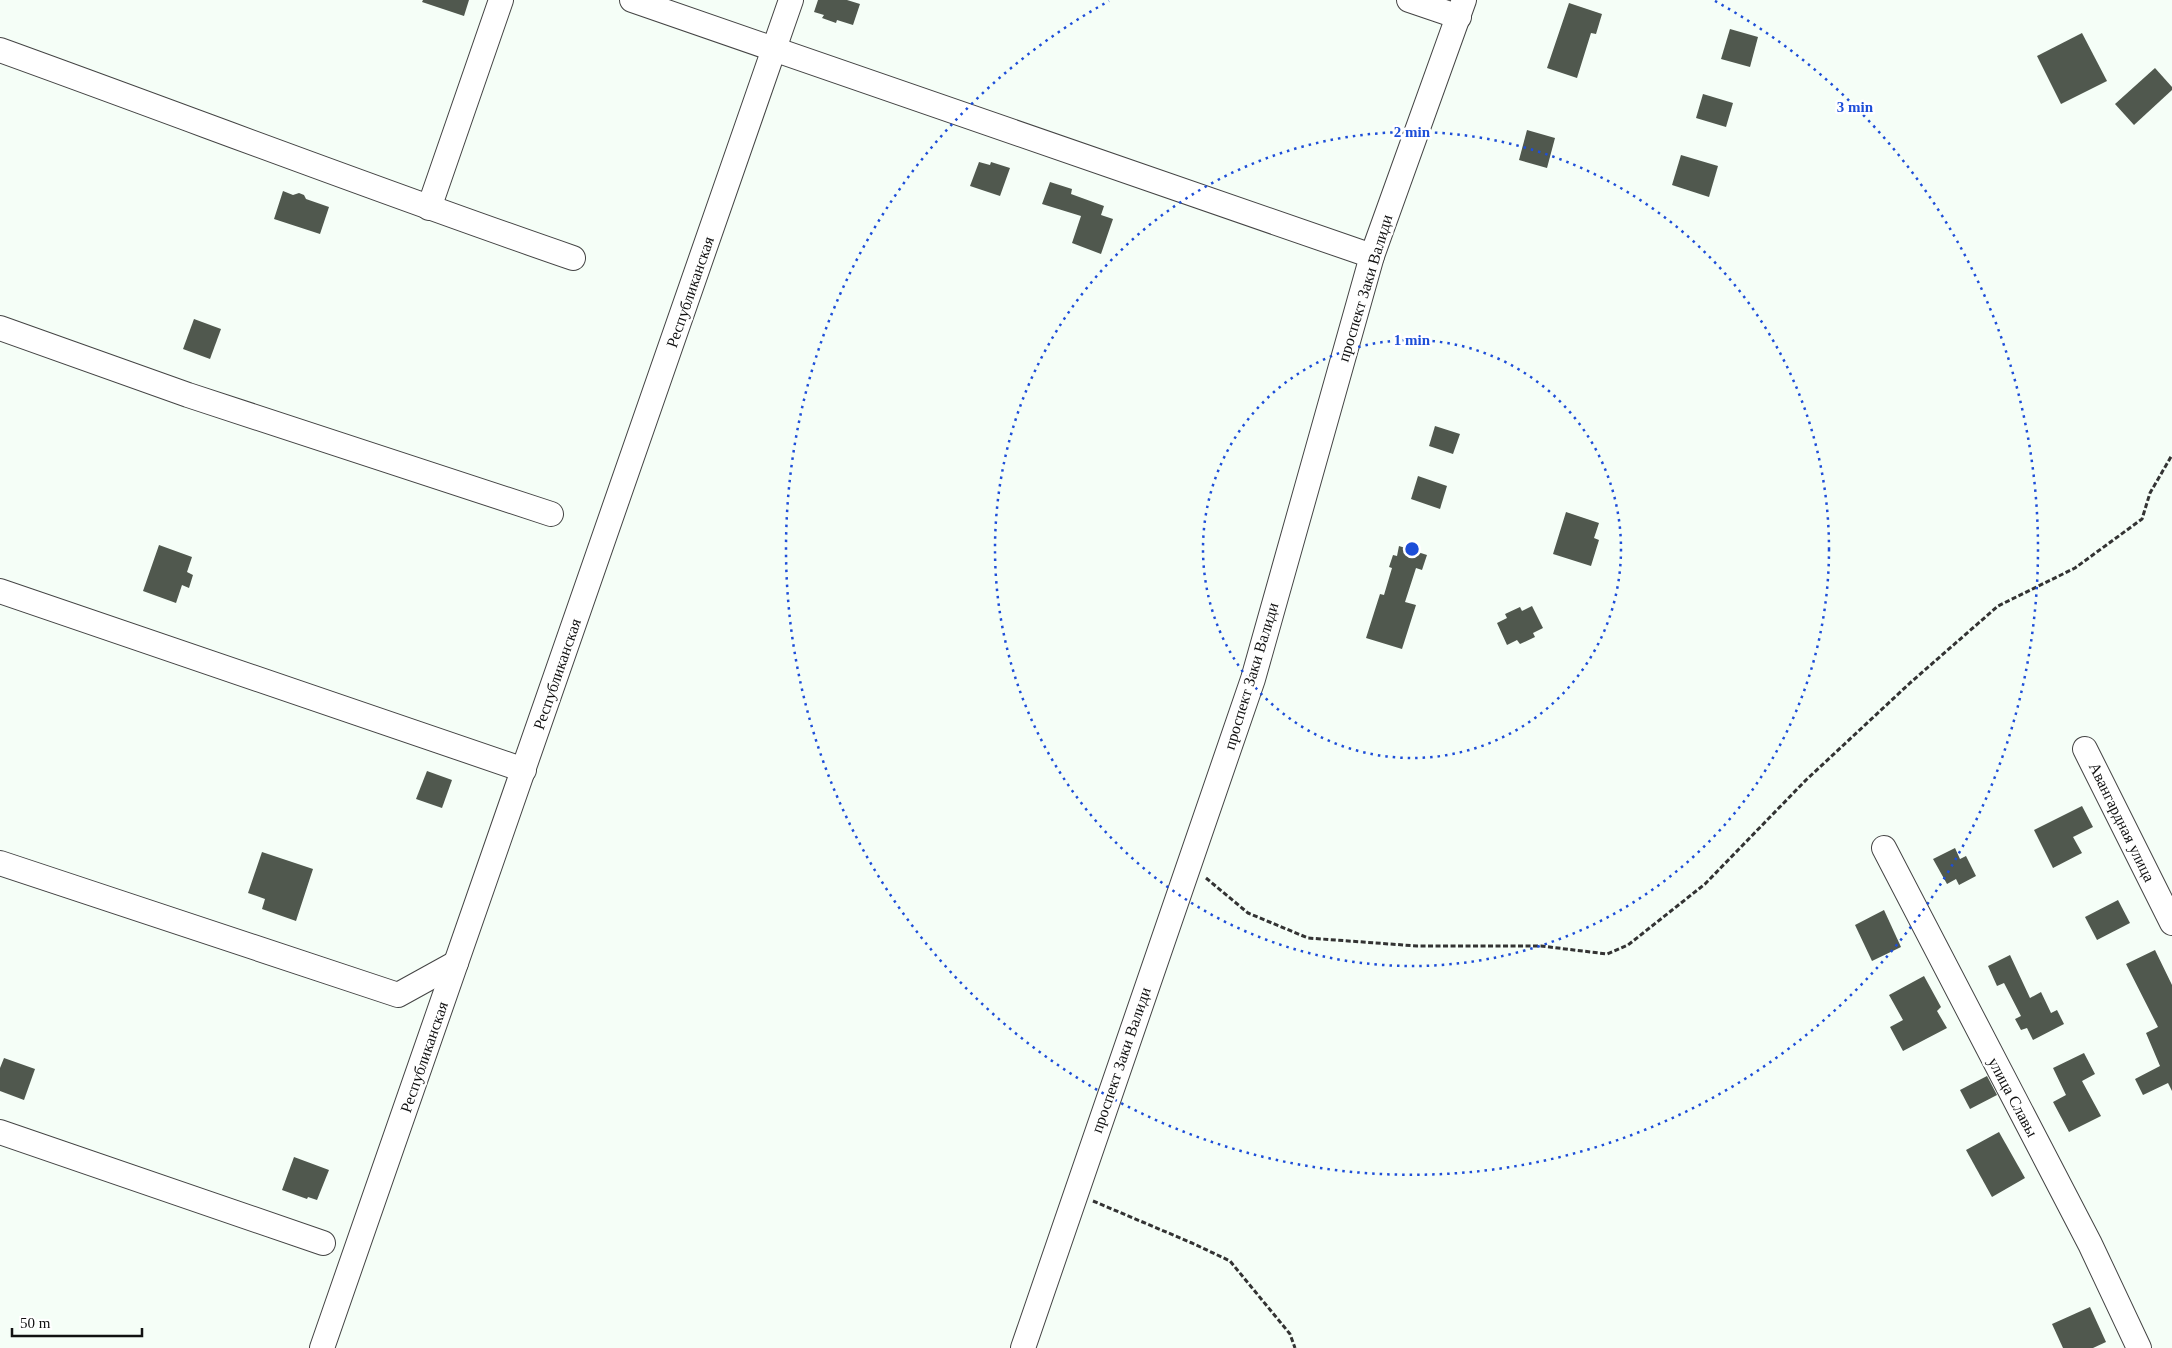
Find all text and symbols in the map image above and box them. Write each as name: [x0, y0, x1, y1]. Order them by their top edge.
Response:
text: 3 min: [1837, 99, 1874, 115]
text: 2 min: [1394, 124, 1431, 140]
street label: проспект Заки Валиди: [1335, 212, 1397, 364]
street label: Республиканская: [663, 234, 718, 350]
text: 1 min: [1394, 332, 1431, 348]
centre of rings: [1403, 540, 1421, 558]
street label: проспект Заки Валиди: [1221, 600, 1283, 752]
street label: Республиканская: [530, 616, 585, 732]
street label: Авангардная улица: [2085, 760, 2158, 885]
street label: проспект Заки Валиди: [1088, 985, 1155, 1135]
street label: Республиканская: [397, 999, 452, 1115]
street label: улица Славы: [1984, 1054, 2041, 1140]
scale bar: [12, 1306, 142, 1338]
text: 50 m: [20, 1315, 51, 1331]

